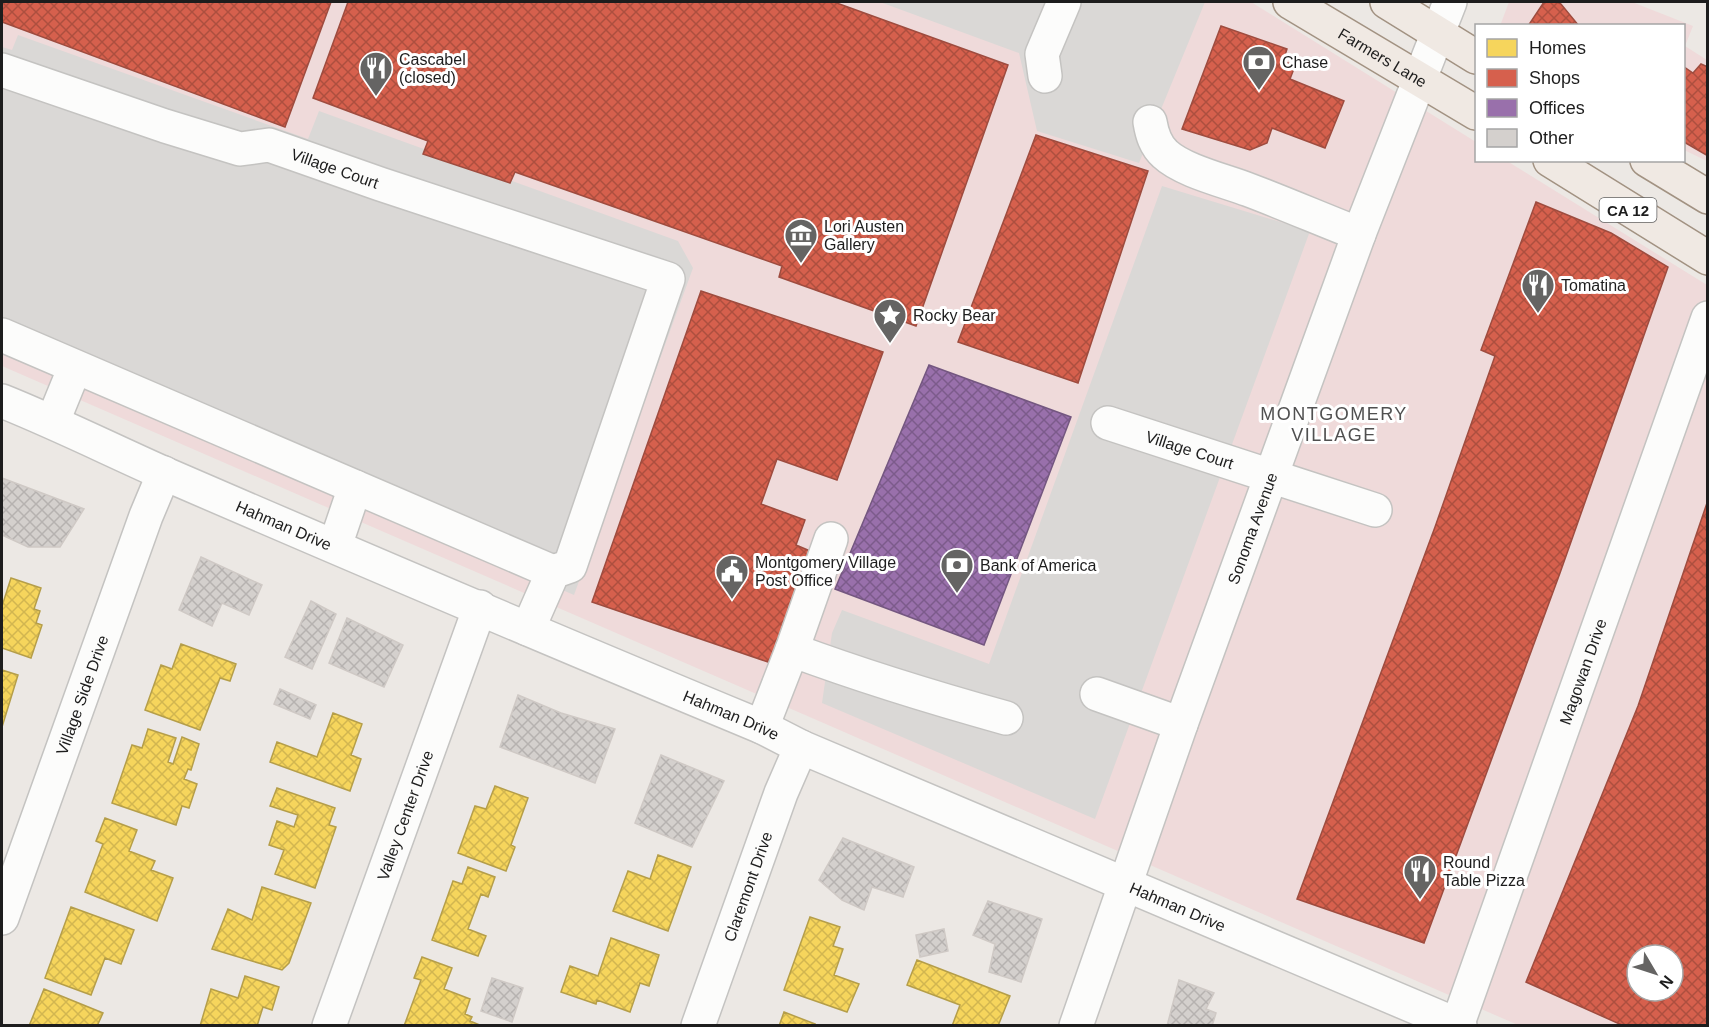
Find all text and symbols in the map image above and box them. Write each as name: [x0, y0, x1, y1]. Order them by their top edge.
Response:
legend: [1475, 24, 1685, 162]
street label: Farmers Lane: [1336, 25, 1430, 90]
text: Homes: [1529, 38, 1586, 58]
bank icon: Chase: [1241, 44, 1277, 91]
restaurant icon: Cascabel (closed): [358, 50, 394, 97]
place label: Cascabel (closed): [399, 51, 466, 86]
place label: Chase: [1282, 54, 1328, 71]
text: Shops: [1529, 68, 1580, 88]
text: Offices: [1529, 98, 1585, 118]
text: Other: [1529, 128, 1574, 148]
street label: Village Court: [289, 145, 381, 192]
road number: CA 12: [1600, 198, 1656, 222]
museum icon: Lori Austen Gallery: [783, 217, 819, 264]
place label: Lori Austen Gallery: [824, 218, 904, 253]
restaurant icon: Tomatina: [1520, 267, 1556, 314]
place label: Tomatina: [1561, 277, 1626, 294]
place icon: Rocky Bear: [872, 297, 908, 344]
place label: Rocky Bear: [913, 307, 996, 324]
district label: MONTGOMERY VILLAGE: [1260, 404, 1408, 445]
street label: Village Court: [1144, 427, 1236, 472]
street label: Sonoma Avenue: [1224, 470, 1280, 586]
street label: Hahman Drive: [234, 497, 334, 553]
bank icon: Bank of America: [939, 547, 975, 594]
public building icon: Montgomery Village Post Office: [714, 553, 750, 600]
place label: Montgomery Village Post Office: [755, 554, 896, 589]
place label: Bank of America: [980, 557, 1097, 574]
street label: Magowan Drive: [1556, 616, 1609, 727]
street label: Village Side Drive: [53, 633, 111, 757]
street label: Hahman Drive: [681, 687, 782, 743]
street label: Valley Center Drive: [374, 748, 436, 882]
street label: Claremont Drive: [720, 829, 775, 944]
restaurant icon: Round Table Pizza: [1402, 853, 1438, 900]
place label: Round Table Pizza: [1443, 854, 1525, 889]
street label: Hahman Drive: [1127, 879, 1228, 934]
north arrow: [1625, 943, 1685, 1003]
text: N: [1656, 972, 1677, 992]

